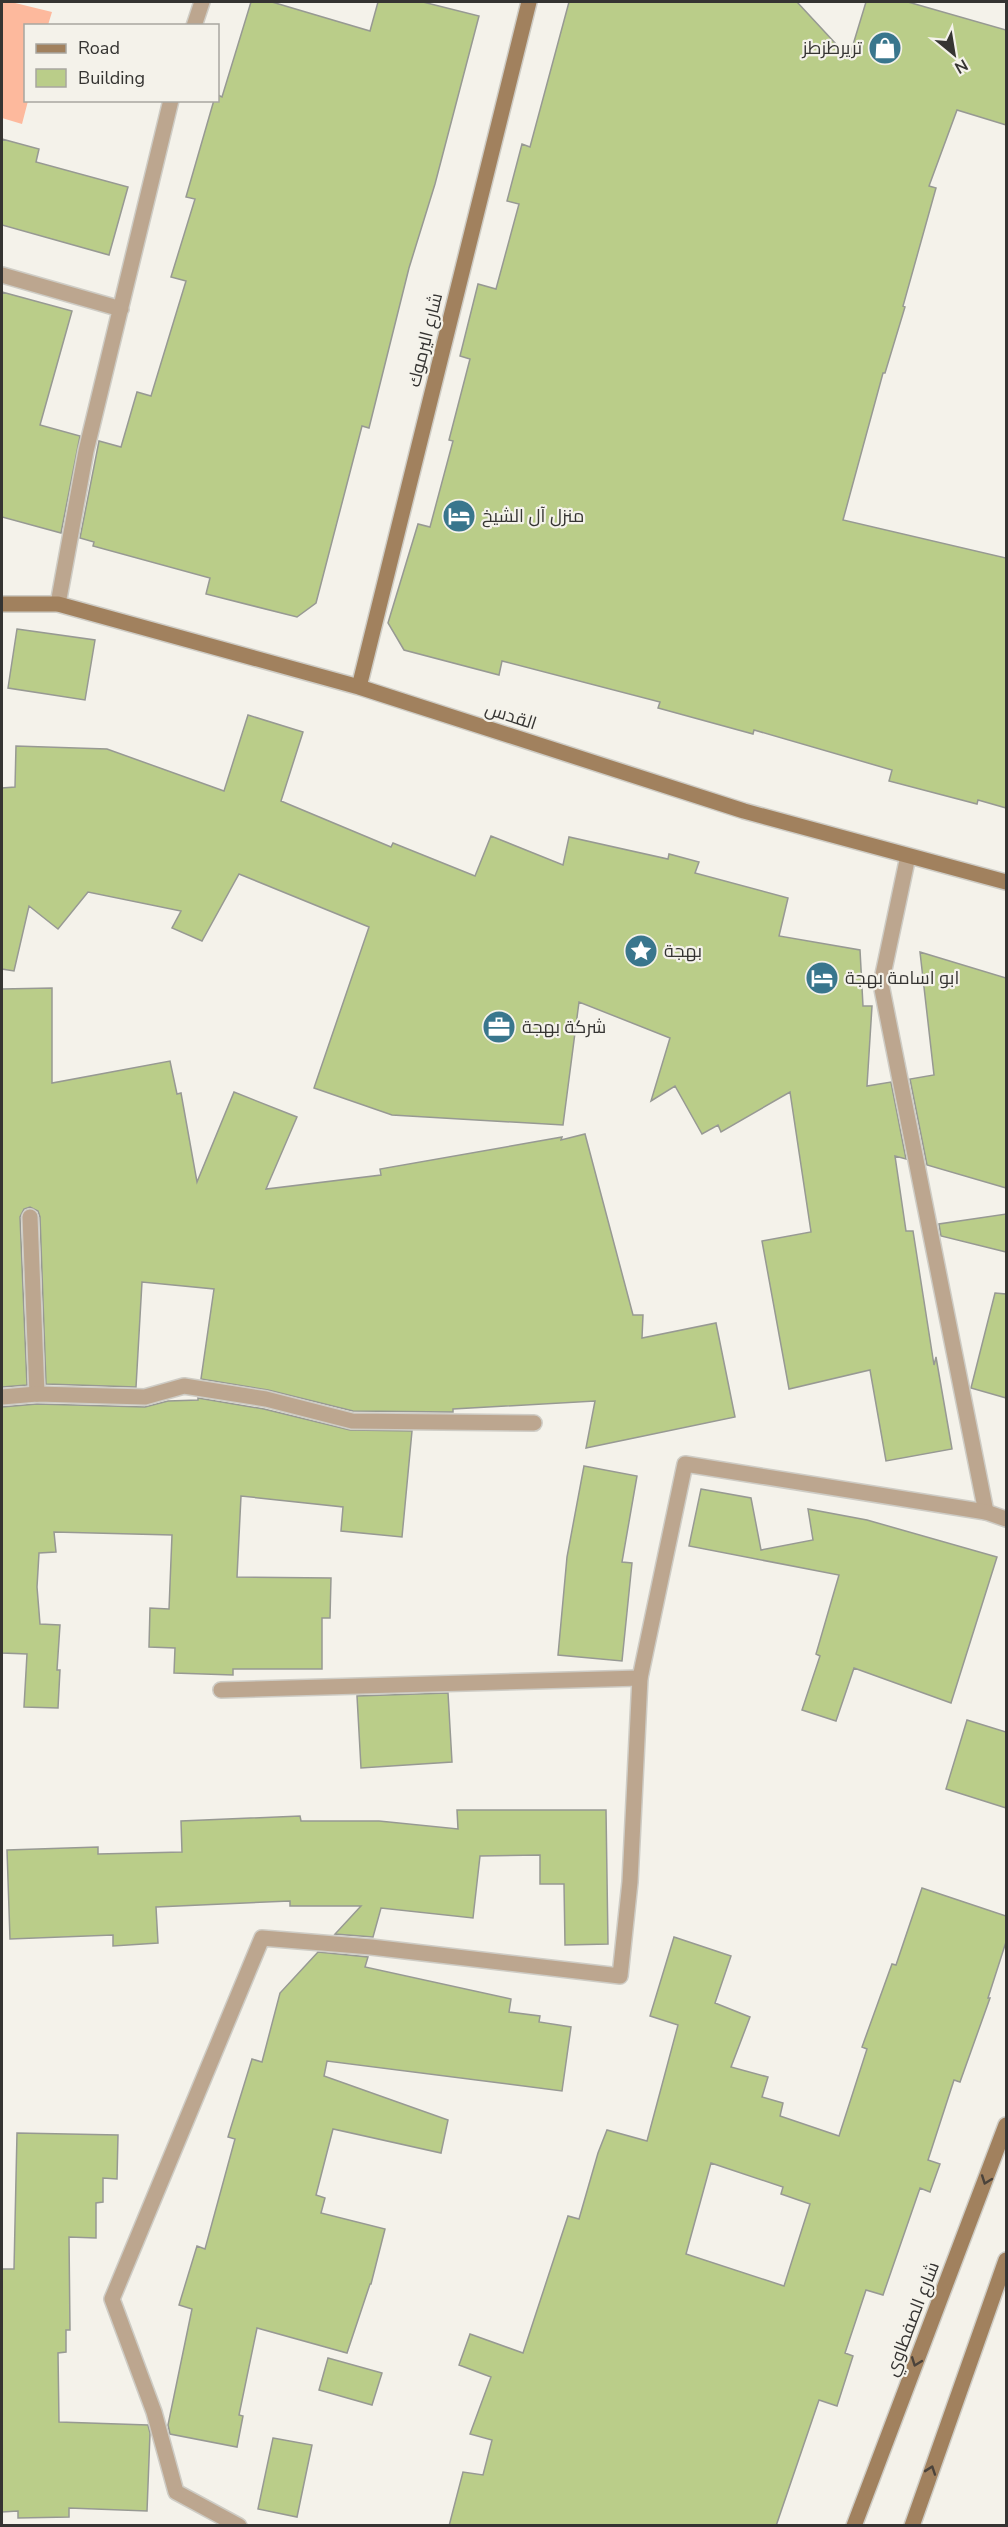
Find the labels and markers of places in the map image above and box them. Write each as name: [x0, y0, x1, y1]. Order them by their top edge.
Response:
shop icon: تريرطزطز: [867, 30, 903, 66]
place label: تريرطزطز: [802, 36, 862, 60]
hotel icon: منزل آل الشيخ: [441, 498, 477, 534]
place label: منزل آل الشيخ: [482, 504, 584, 528]
place icon: بهجة: [623, 933, 659, 969]
place label: بهجة: [664, 939, 702, 963]
hotel icon: ابو اسامة بهجة: [804, 960, 840, 996]
place label: ابو اسامة بهجة: [845, 966, 959, 990]
office icon: شركة بهجة: [481, 1009, 517, 1045]
place label: شركة بهجة: [522, 1015, 606, 1039]

